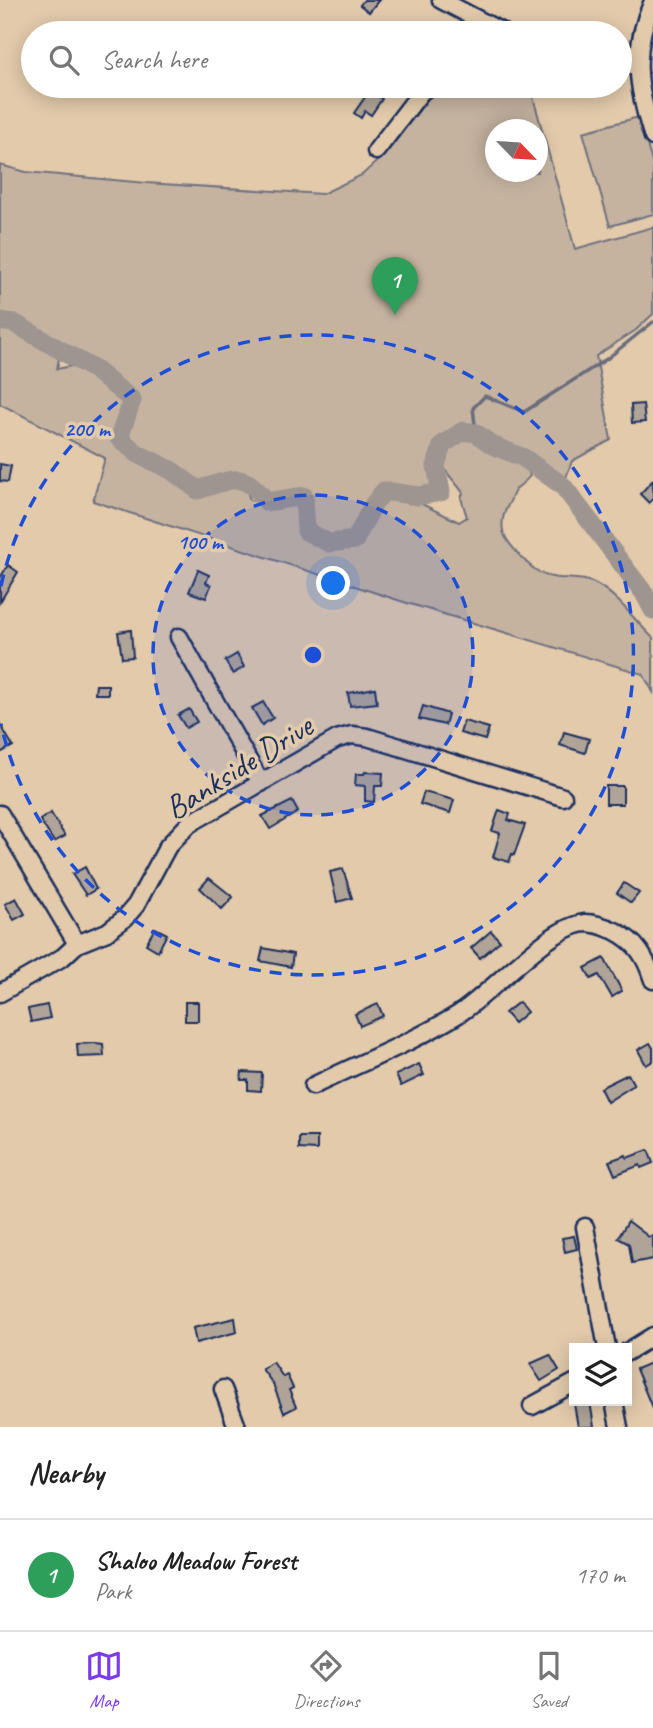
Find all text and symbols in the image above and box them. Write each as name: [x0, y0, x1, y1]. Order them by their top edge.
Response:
search box: [21, 21, 632, 98]
icon: search: [45, 41, 83, 79]
text: Search here: [101, 43, 207, 76]
north arrow: [485, 119, 548, 182]
pin: 1: [372, 257, 418, 315]
text: 200 m: [64, 416, 112, 442]
text: 100 m: [177, 529, 225, 555]
your location: [316, 566, 350, 600]
centre of rings: [301, 643, 325, 667]
street label: Bankside Drive: [157, 704, 322, 829]
map controls: [569, 1343, 632, 1406]
button: layers: [569, 1343, 632, 1406]
text: Nearby: [28, 1454, 104, 1492]
text: Shaloo Meadow Forest: [95, 1544, 297, 1577]
text: 1: [46, 1561, 56, 1590]
text: 170 m: [576, 1561, 625, 1590]
text: Park: [95, 1577, 131, 1606]
tab: Map: [85, 1647, 123, 1713]
tab: Directions: [293, 1647, 360, 1713]
tab: Saved: [530, 1647, 568, 1713]

